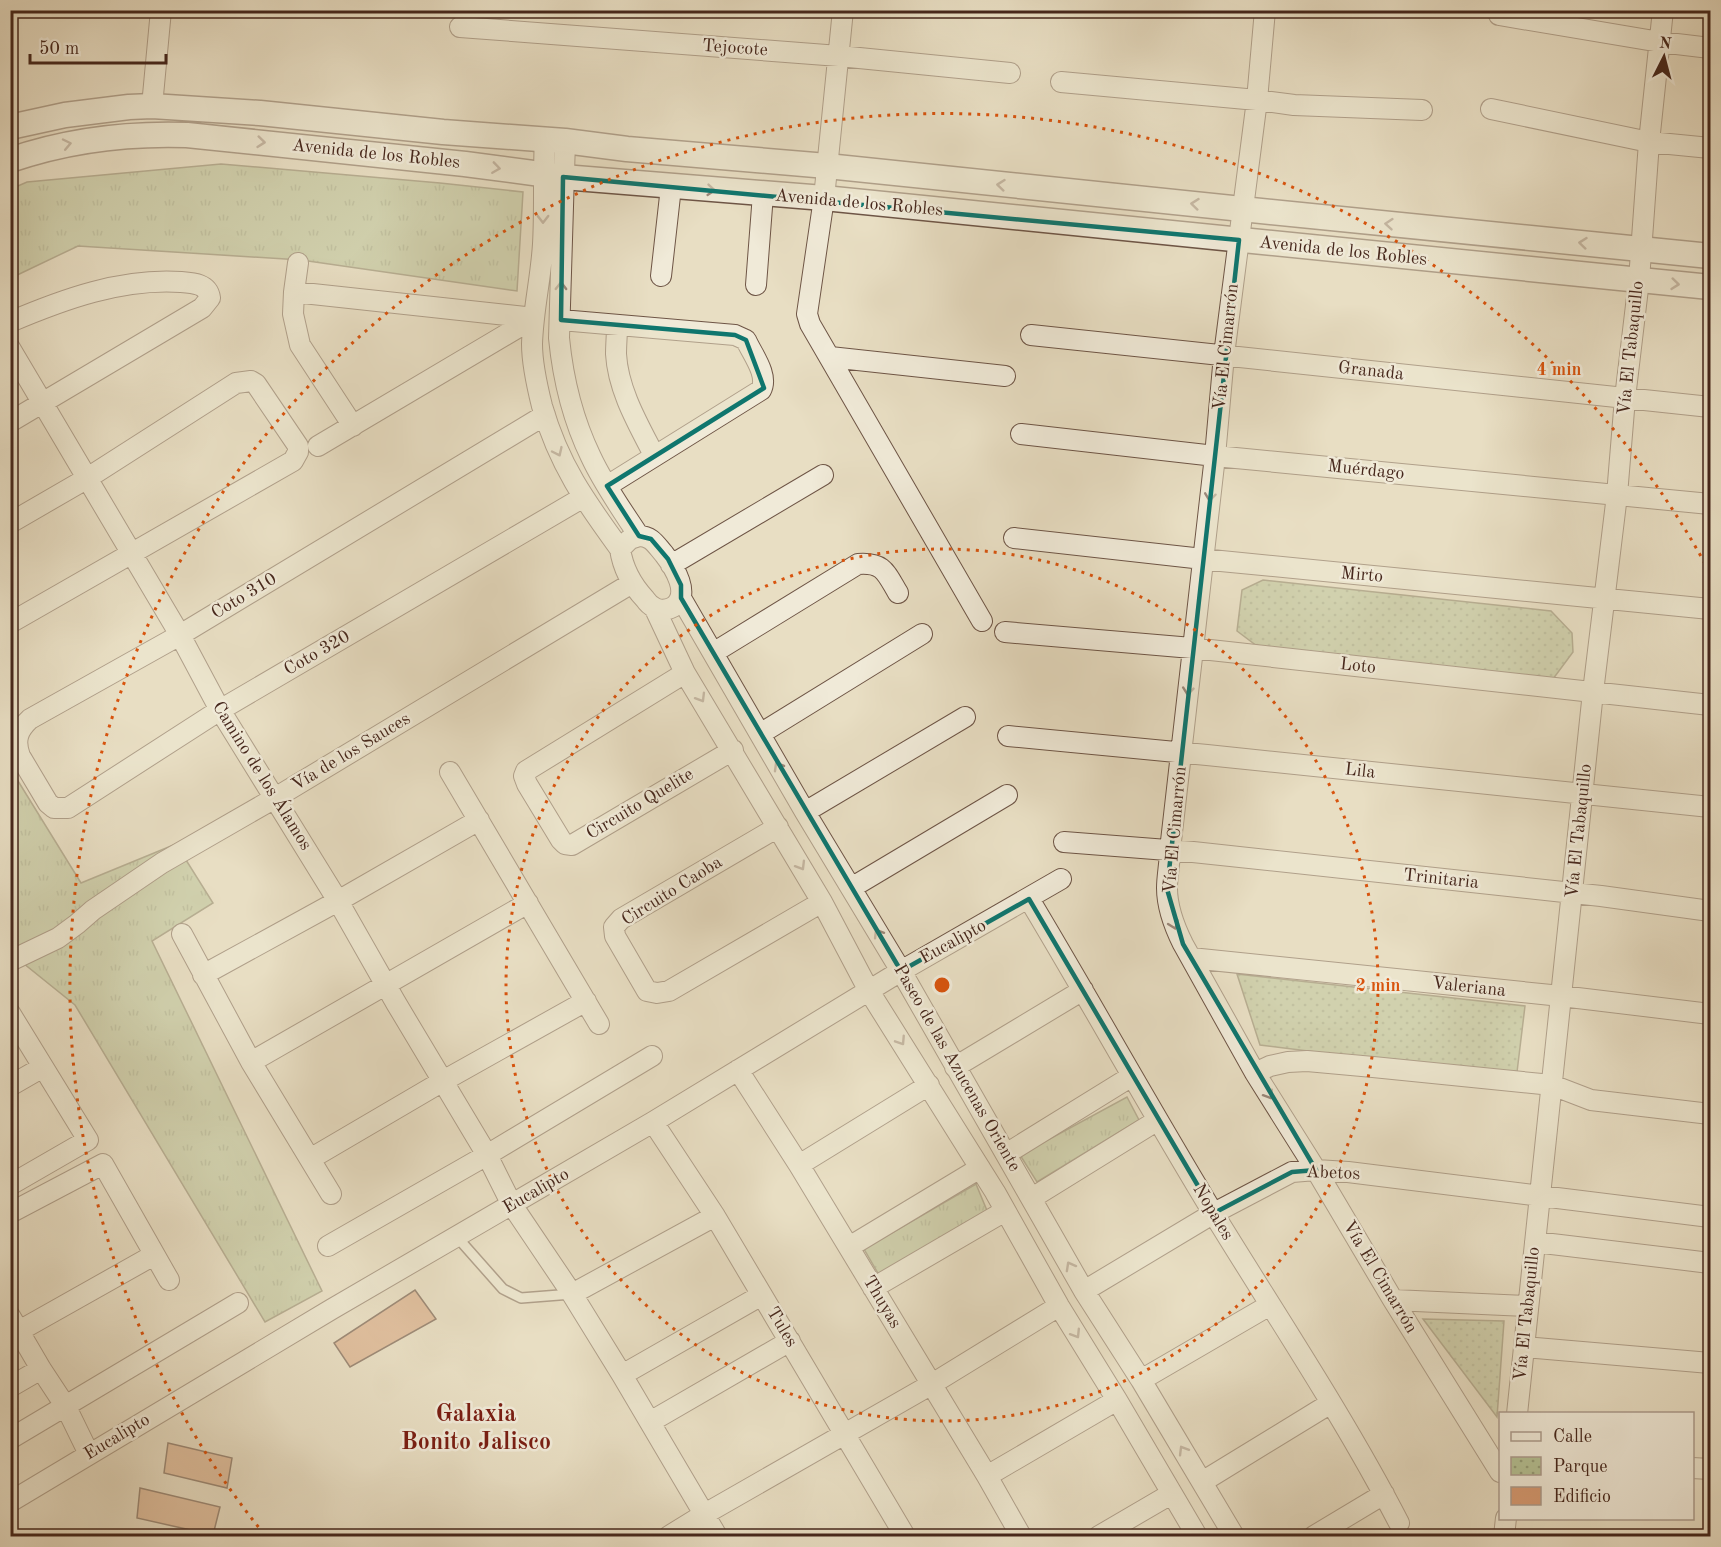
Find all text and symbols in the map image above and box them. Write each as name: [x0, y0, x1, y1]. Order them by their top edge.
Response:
scale bar: [30, 27, 166, 65]
north arrow: [1634, 27, 1694, 87]
text: N: [1658, 35, 1673, 53]
street label: Tejocote: [701, 37, 769, 59]
text: 50 m: [39, 40, 79, 58]
one-way arrow: [256, 135, 265, 148]
street label: Avenida de los Robles: [291, 136, 461, 172]
one-way arrow: [62, 139, 72, 152]
one-way arrow: [492, 161, 501, 173]
one-way arrow: [996, 179, 1005, 192]
one-way arrow: [707, 183, 716, 196]
street label: Avenida de los Robles: [774, 187, 944, 219]
one-way arrow: [1190, 198, 1199, 211]
one-way arrow: [537, 214, 549, 223]
one-way arrow: [1384, 218, 1393, 231]
street label: Avenida de los Robles: [1258, 233, 1428, 269]
one-way arrow: [1578, 237, 1588, 250]
one-way arrow: [1670, 277, 1679, 290]
street label: Vía El Tabaquillo: [1615, 280, 1647, 416]
one-way arrow: [555, 281, 567, 290]
street label: Vía El Cimarrón: [1210, 282, 1242, 411]
street label: Granada: [1337, 359, 1405, 383]
text: 4 min: [1536, 361, 1582, 379]
one-way arrow: [550, 445, 562, 456]
street label: Muérdago: [1327, 457, 1405, 483]
one-way arrow: [1204, 492, 1216, 501]
street label: Mirto: [1340, 564, 1384, 586]
street label: Coto 310: [208, 570, 280, 622]
street label: Coto 320: [281, 627, 353, 679]
street label: Loto: [1339, 655, 1377, 677]
one-way arrow: [1182, 686, 1195, 695]
one-way arrow: [694, 692, 706, 702]
street label: Camino de los Álamos: [209, 696, 319, 854]
street label: Vía de los Sauces: [289, 709, 414, 794]
street label: Lila: [1344, 760, 1376, 782]
one-way arrow: [774, 762, 786, 772]
street label: Vía El Tabaquillo: [1563, 763, 1595, 899]
street label: Circuito Quelite: [583, 765, 697, 843]
street label: Vía El Cimarrón: [1160, 765, 1190, 894]
street label: Circuito Caoba: [619, 853, 726, 929]
one-way arrow: [793, 860, 805, 870]
street label: Trinitaria: [1402, 866, 1480, 892]
street label: Eucalipto: [917, 916, 989, 968]
one-way arrow: [1167, 919, 1180, 930]
one-way arrow: [874, 929, 886, 939]
street label: Paseo de las Azucenas Oriente: [890, 961, 1024, 1175]
street label: Valeriana: [1431, 974, 1507, 1000]
centre of rings: [932, 975, 952, 995]
text: 2 min: [1355, 977, 1401, 995]
one-way arrow: [893, 1035, 905, 1045]
one-way arrow: [1262, 1089, 1274, 1099]
street label: Abetos: [1306, 1163, 1361, 1183]
street label: Eucalipto: [500, 1165, 572, 1217]
street label: Nopales: [1189, 1181, 1237, 1243]
street label: Vía El Cimarrón: [1339, 1218, 1421, 1337]
street label: Vía El Tabaquillo: [1511, 1246, 1543, 1382]
one-way arrow: [1066, 1262, 1077, 1272]
street label: Thuyas: [859, 1273, 905, 1332]
street label: Tules: [763, 1304, 801, 1350]
one-way arrow: [1069, 1328, 1081, 1338]
district label: Galaxia Bonito Jalisco: [401, 1403, 551, 1455]
street label: Eucalipto: [81, 1410, 153, 1464]
legend: [1499, 1412, 1694, 1520]
text: Calle: [1553, 1428, 1592, 1446]
one-way arrow: [1178, 1446, 1190, 1456]
text: Parque: [1553, 1458, 1608, 1476]
text: Edificio: [1553, 1488, 1611, 1506]

